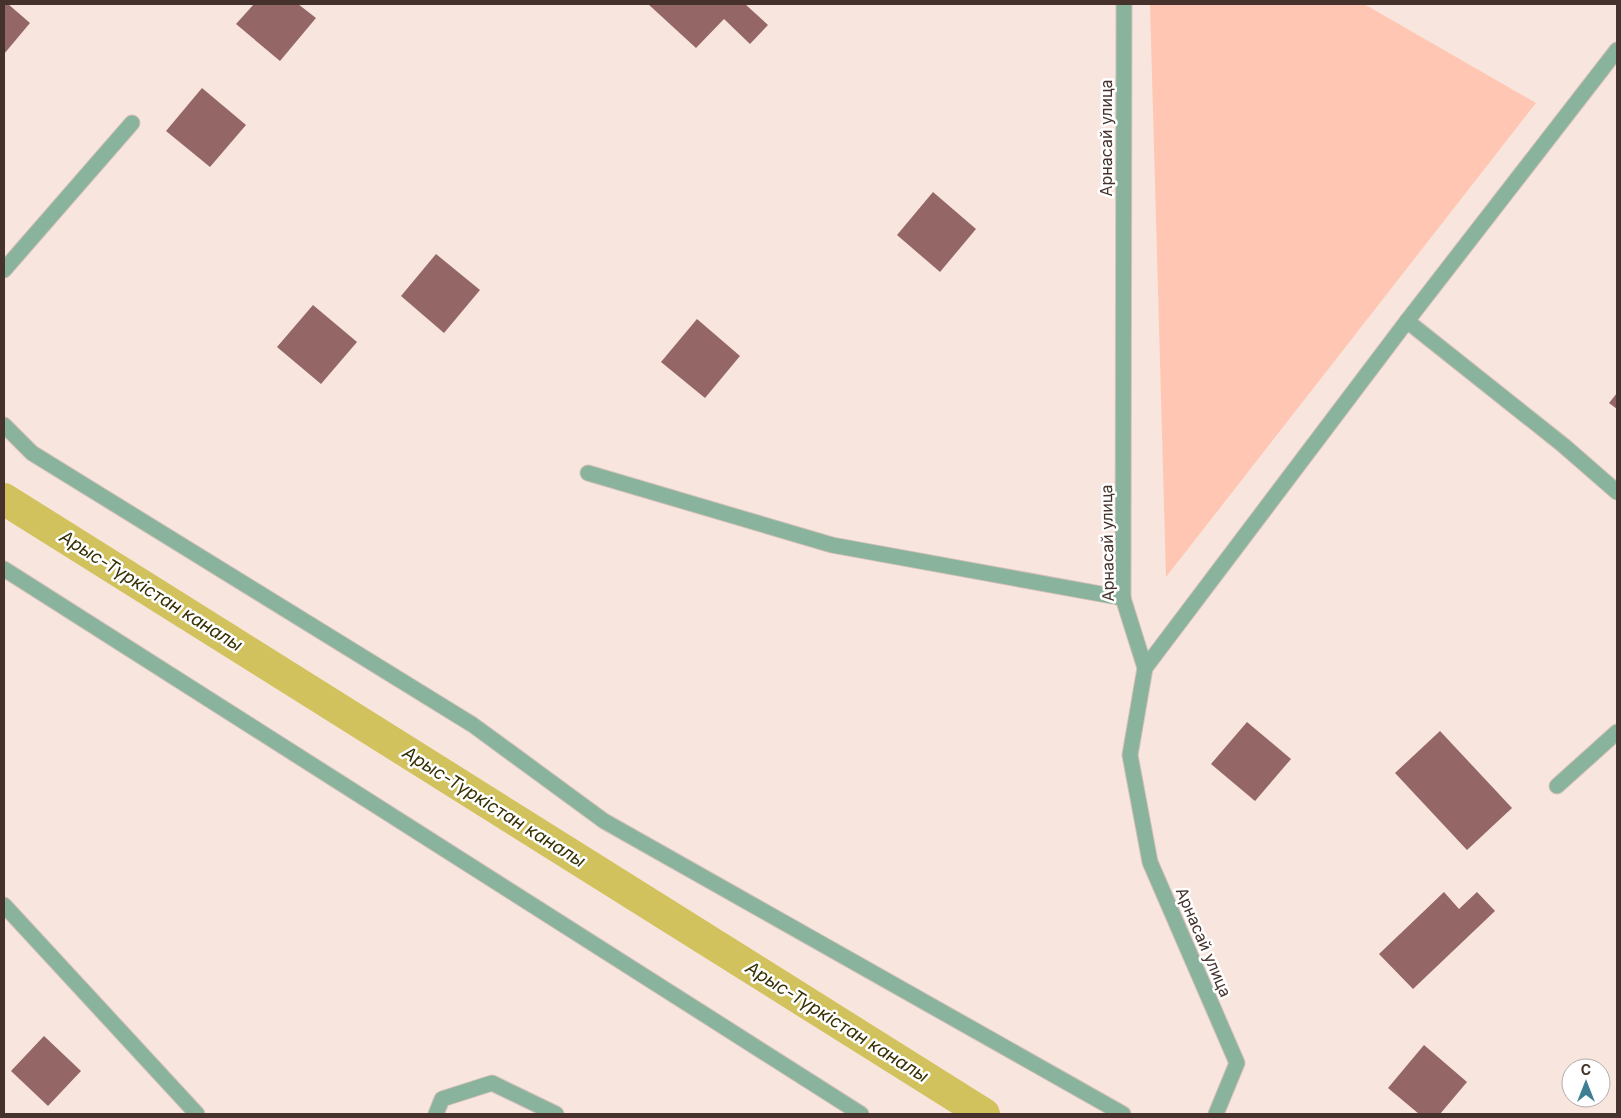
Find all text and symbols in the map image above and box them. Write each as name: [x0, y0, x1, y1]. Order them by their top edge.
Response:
street label: Арнасай улица: [1096, 80, 1116, 197]
street label: Арнасай улица: [1096, 484, 1118, 602]
water label: Арыс-Түркістан каналы: [55, 525, 246, 655]
water label: Арыс-Түркістан каналы: [398, 741, 589, 871]
street label: Арнасай улица: [1172, 884, 1236, 1000]
water label: Арыс-Түркістан каналы: [741, 956, 932, 1086]
north arrow: [1561, 1058, 1611, 1108]
text: С: [1581, 1061, 1591, 1078]

